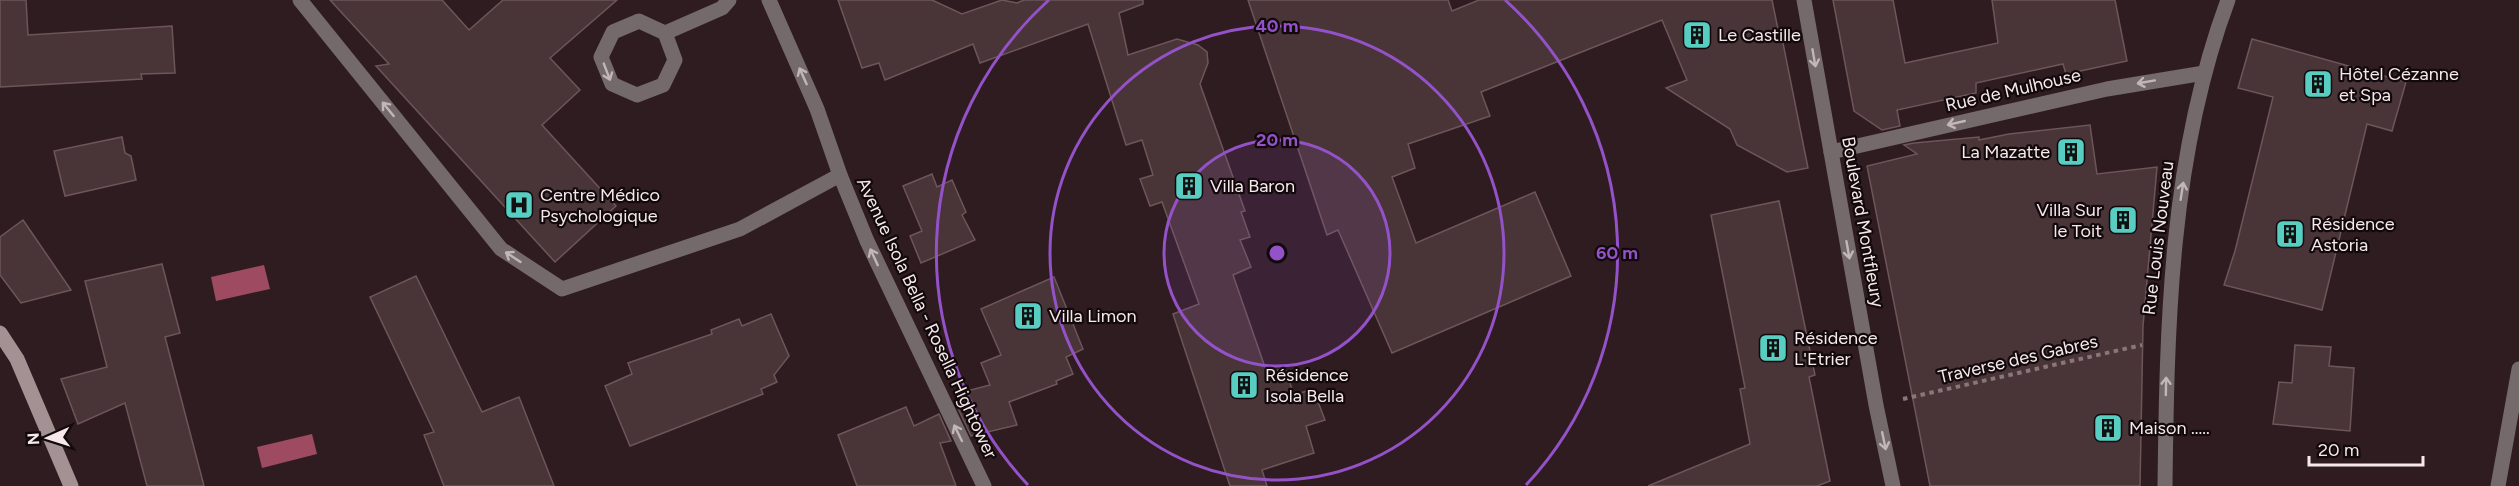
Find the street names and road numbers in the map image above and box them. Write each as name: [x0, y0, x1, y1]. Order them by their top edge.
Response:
street label: Rue de Mulhouse: [1943, 64, 2083, 116]
street label: Boulevard Montfleury: [1837, 135, 1889, 310]
street label: Rue Louis Nouveau: [2138, 160, 2178, 316]
street label: Avenue Isola Bella - Rosella Hightower: [852, 174, 1002, 462]
street label: Traverse des Gabres: [1936, 330, 2100, 388]

